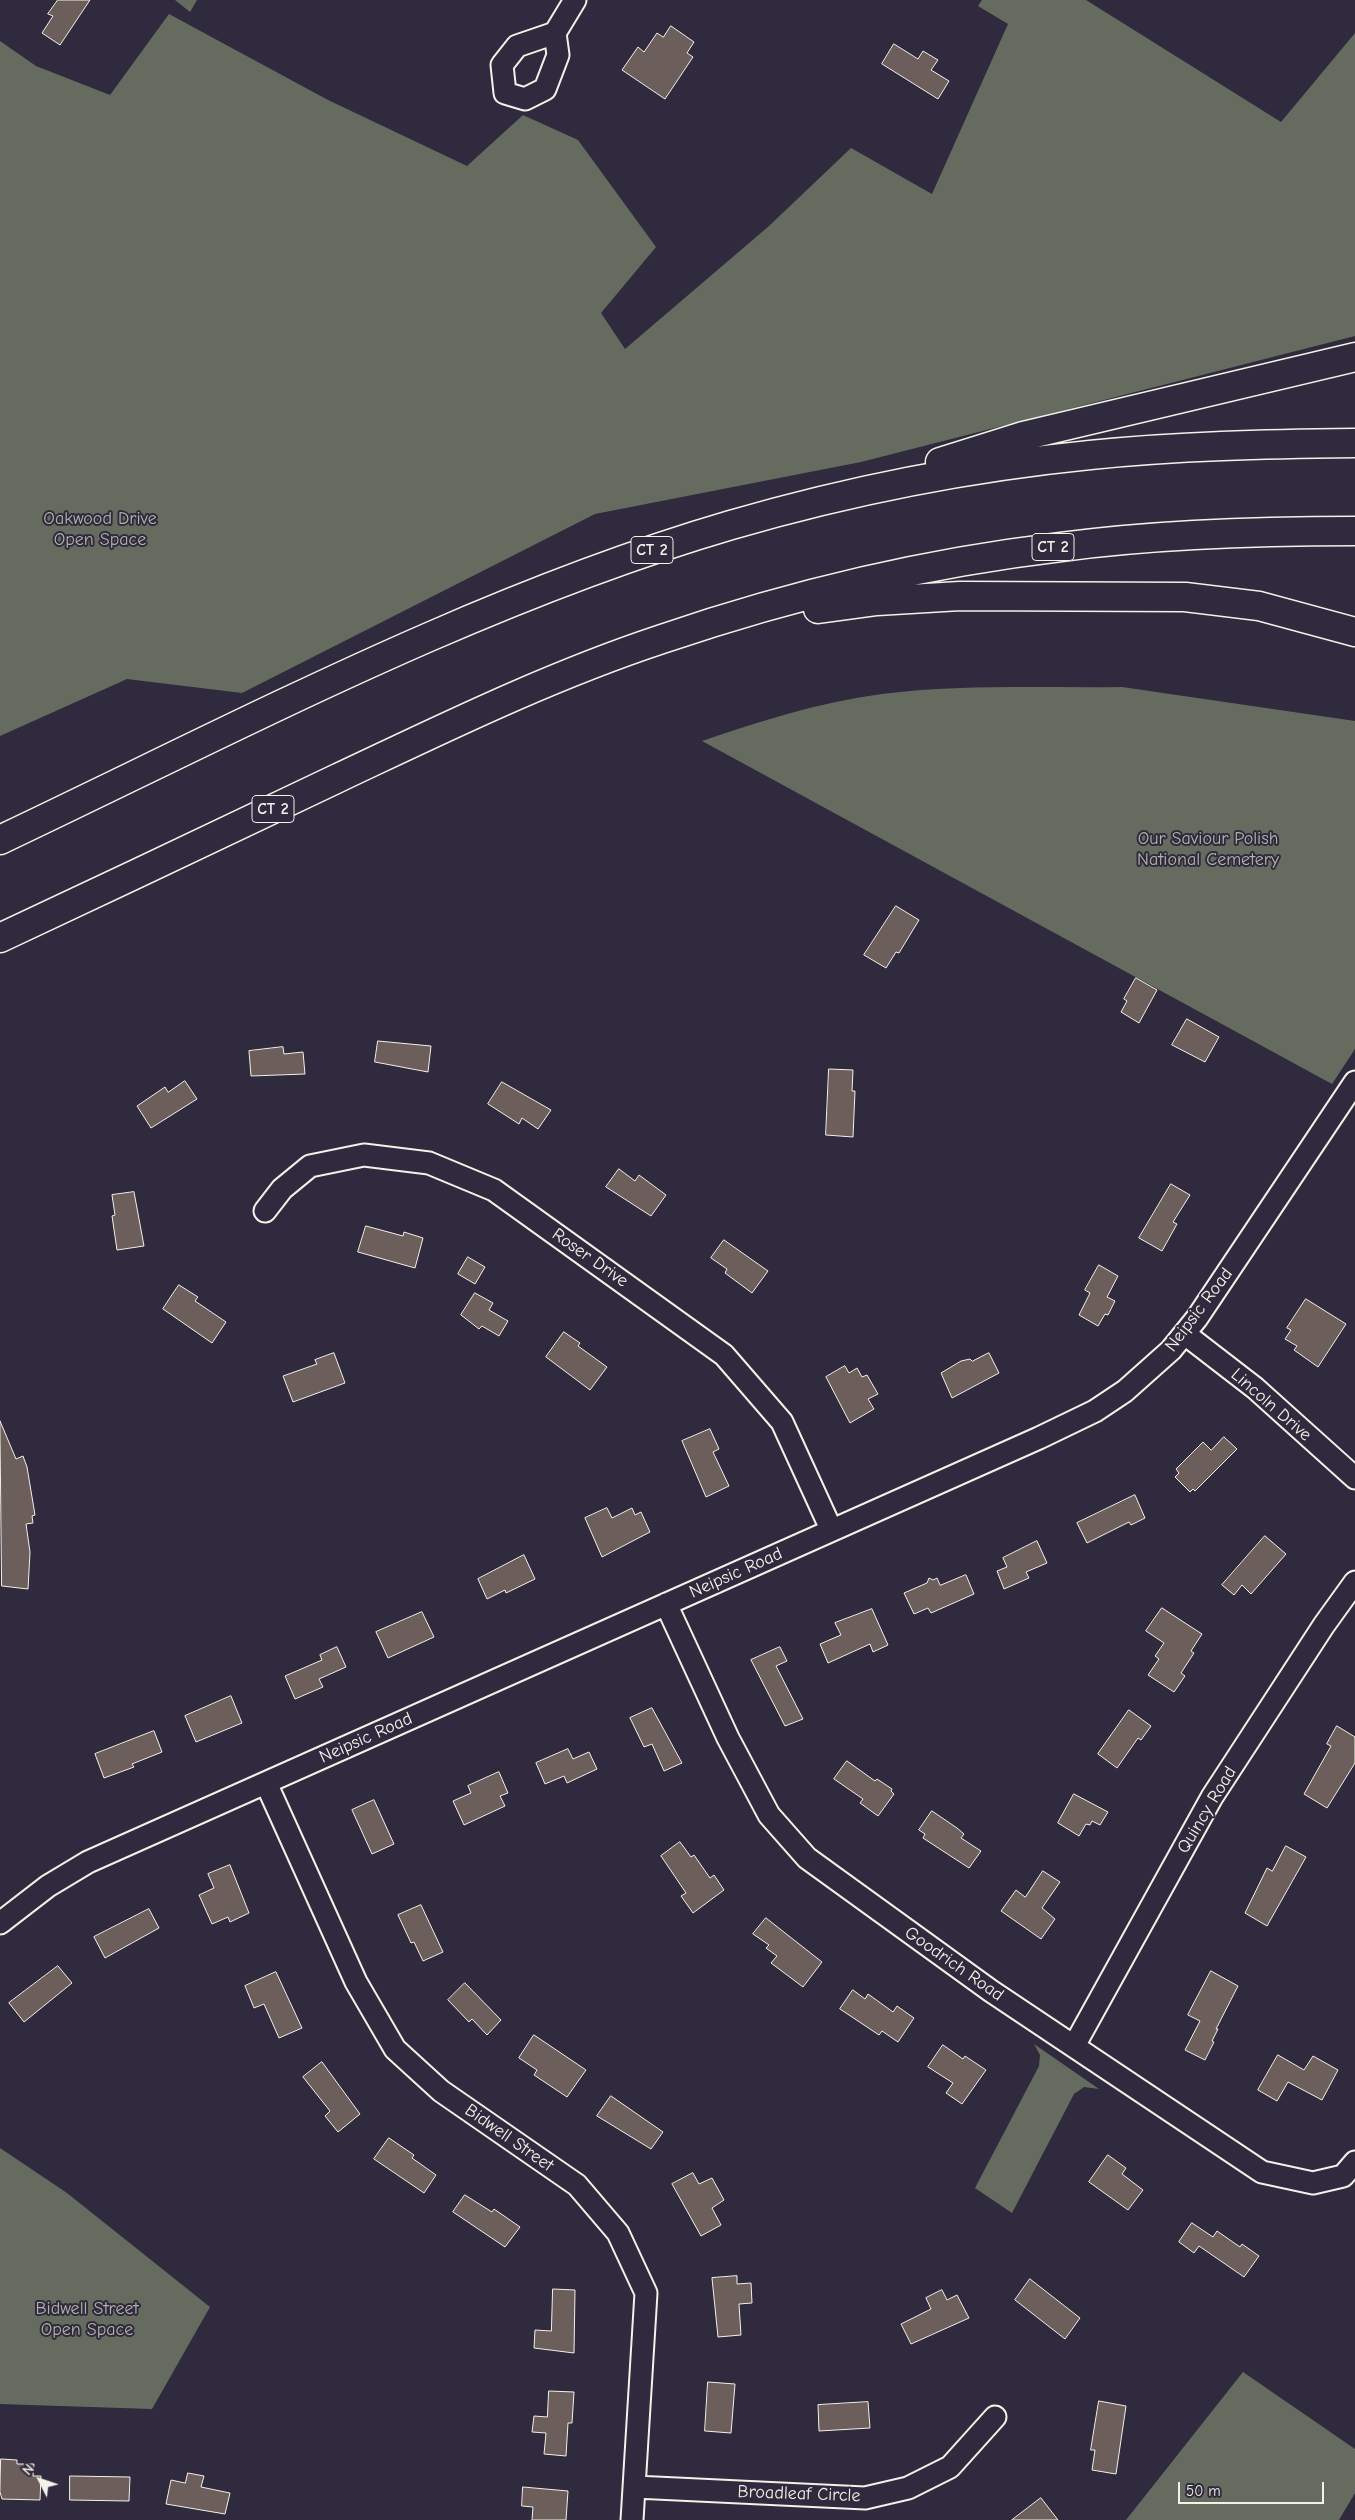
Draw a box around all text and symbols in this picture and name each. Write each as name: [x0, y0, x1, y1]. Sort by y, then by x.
park label: Oakwood Drive Open Space: [43, 508, 157, 550]
road number: CT 2: [1032, 534, 1074, 560]
road number: CT 2: [631, 536, 673, 564]
road number: CT 2: [252, 796, 294, 822]
park label: Our Saviour Polish National Cemetery: [1137, 828, 1279, 871]
street label: Roser Drive: [548, 1224, 632, 1292]
street label: Neipsic Road: [1160, 1264, 1238, 1356]
street label: Lincoln Drive: [1226, 1364, 1316, 1446]
street label: Neipsic Road: [686, 1543, 786, 1603]
street label: Neipsic Road: [316, 1708, 416, 1768]
street label: Quincy Road: [1173, 1763, 1241, 1857]
street label: Goodrich Road: [900, 1922, 1008, 2006]
street label: Bidwell Street: [461, 2100, 557, 2176]
park label: Bidwell Street Open Space: [35, 2298, 139, 2340]
north arrow: [15, 2455, 65, 2505]
text: N: [19, 2461, 38, 2479]
scale bar: [1180, 2472, 1326, 2504]
street label: Broadleaf Circle: [737, 2481, 861, 2507]
text: 50 m: [1186, 2482, 1221, 2500]

